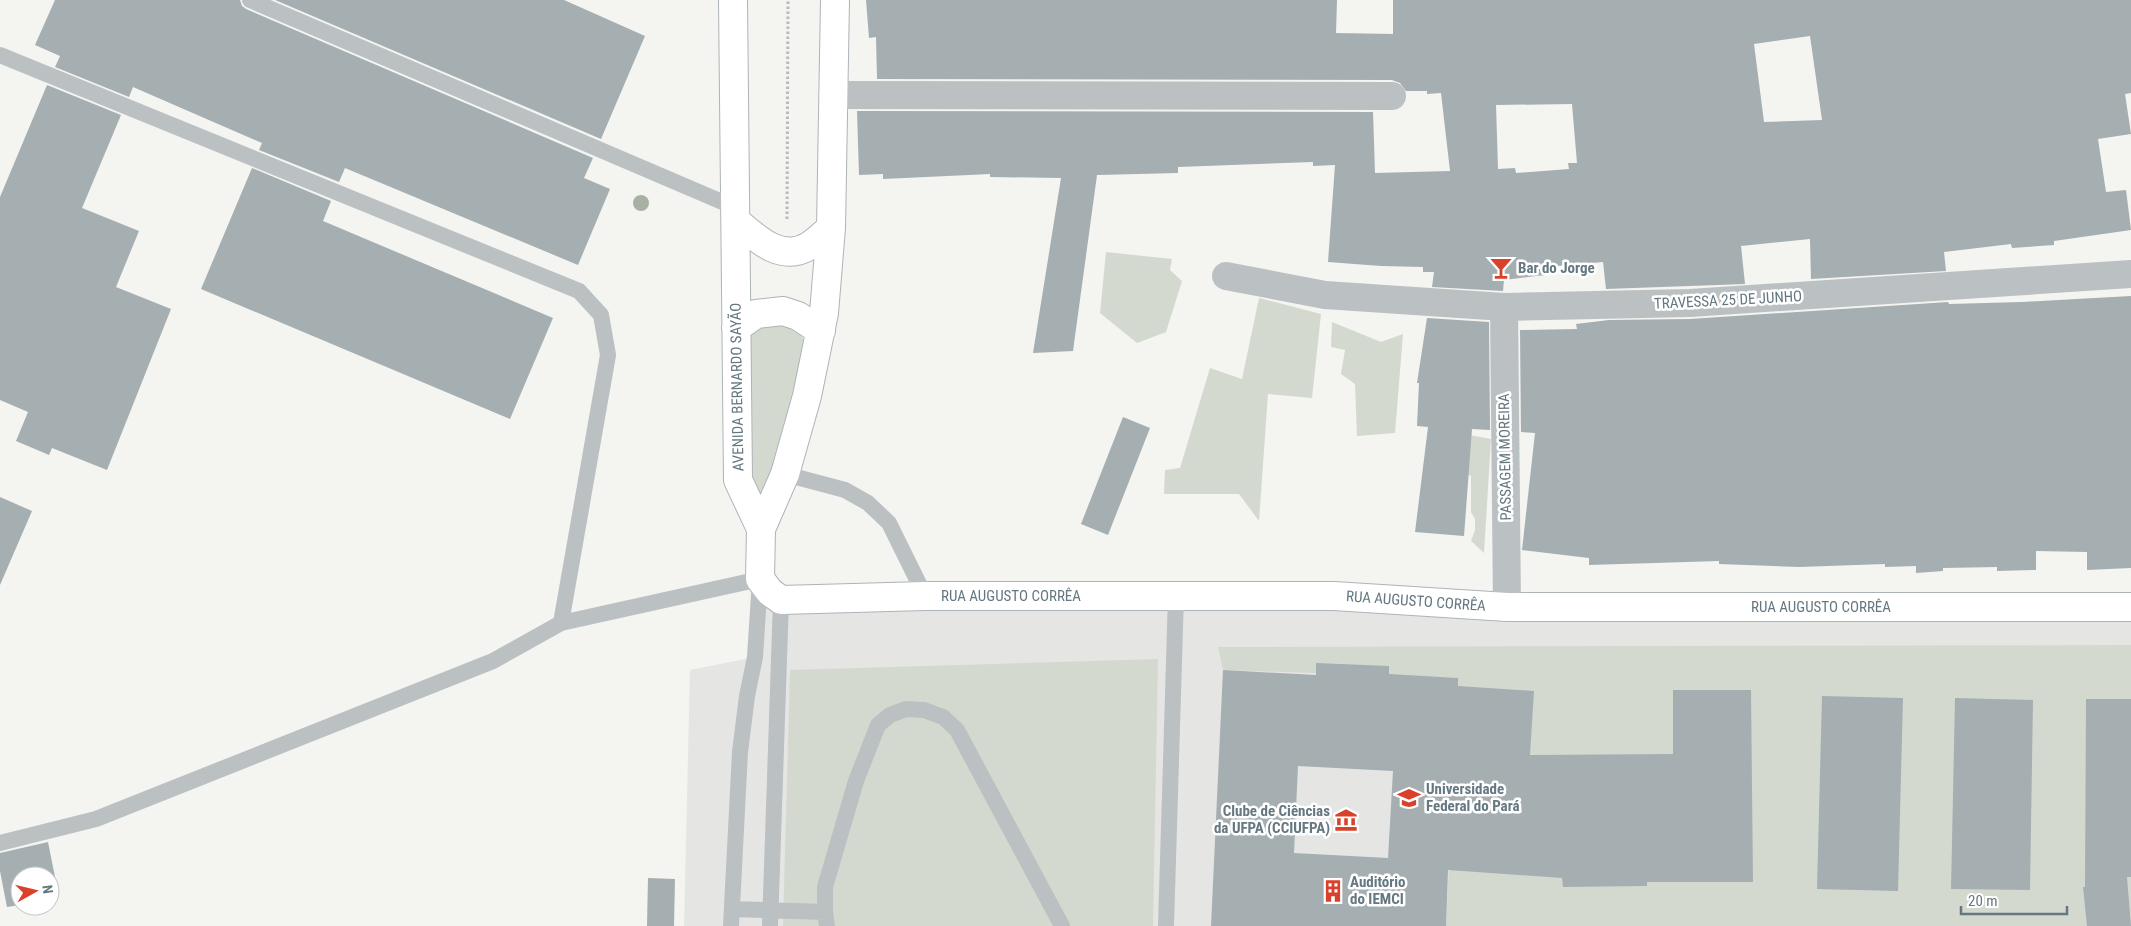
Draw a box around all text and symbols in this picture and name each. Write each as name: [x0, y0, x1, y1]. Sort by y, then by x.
bar icon: Bar do Jorge: [1488, 255, 1514, 281]
place label: Bar do Jorge: [1518, 259, 1595, 277]
street label: TRAVESSA 25 DE JUNHO: [1653, 287, 1803, 313]
street label: AVENIDA BERNARDO SAYÃO: [727, 303, 747, 471]
street label: PASSAGEM MOREIRA: [1495, 393, 1515, 521]
street label: RUA AUGUSTO CORRÊA: [941, 587, 1081, 605]
street label: RUA AUGUSTO CORRÊA: [1346, 587, 1487, 615]
street label: RUA AUGUSTO CORRÊA: [1751, 598, 1891, 616]
place label: Universidade Federal do Pará: [1426, 780, 1520, 815]
school or university icon: Universidade Federal do Pará: [1396, 785, 1422, 811]
place label: Clube de Ciências da UFPA (CCIUFPA): [1214, 802, 1330, 837]
museum icon: Clube de Ciências da UFPA (CCIUFPA): [1333, 807, 1359, 833]
north arrow: [10, 866, 60, 916]
place label: Auditório do IEMCI: [1350, 873, 1406, 908]
building icon: Auditório do IEMCI: [1320, 878, 1346, 904]
text: N: [39, 884, 56, 895]
scale bar: [1961, 884, 2067, 916]
text: 20 m: [1968, 892, 1998, 910]

